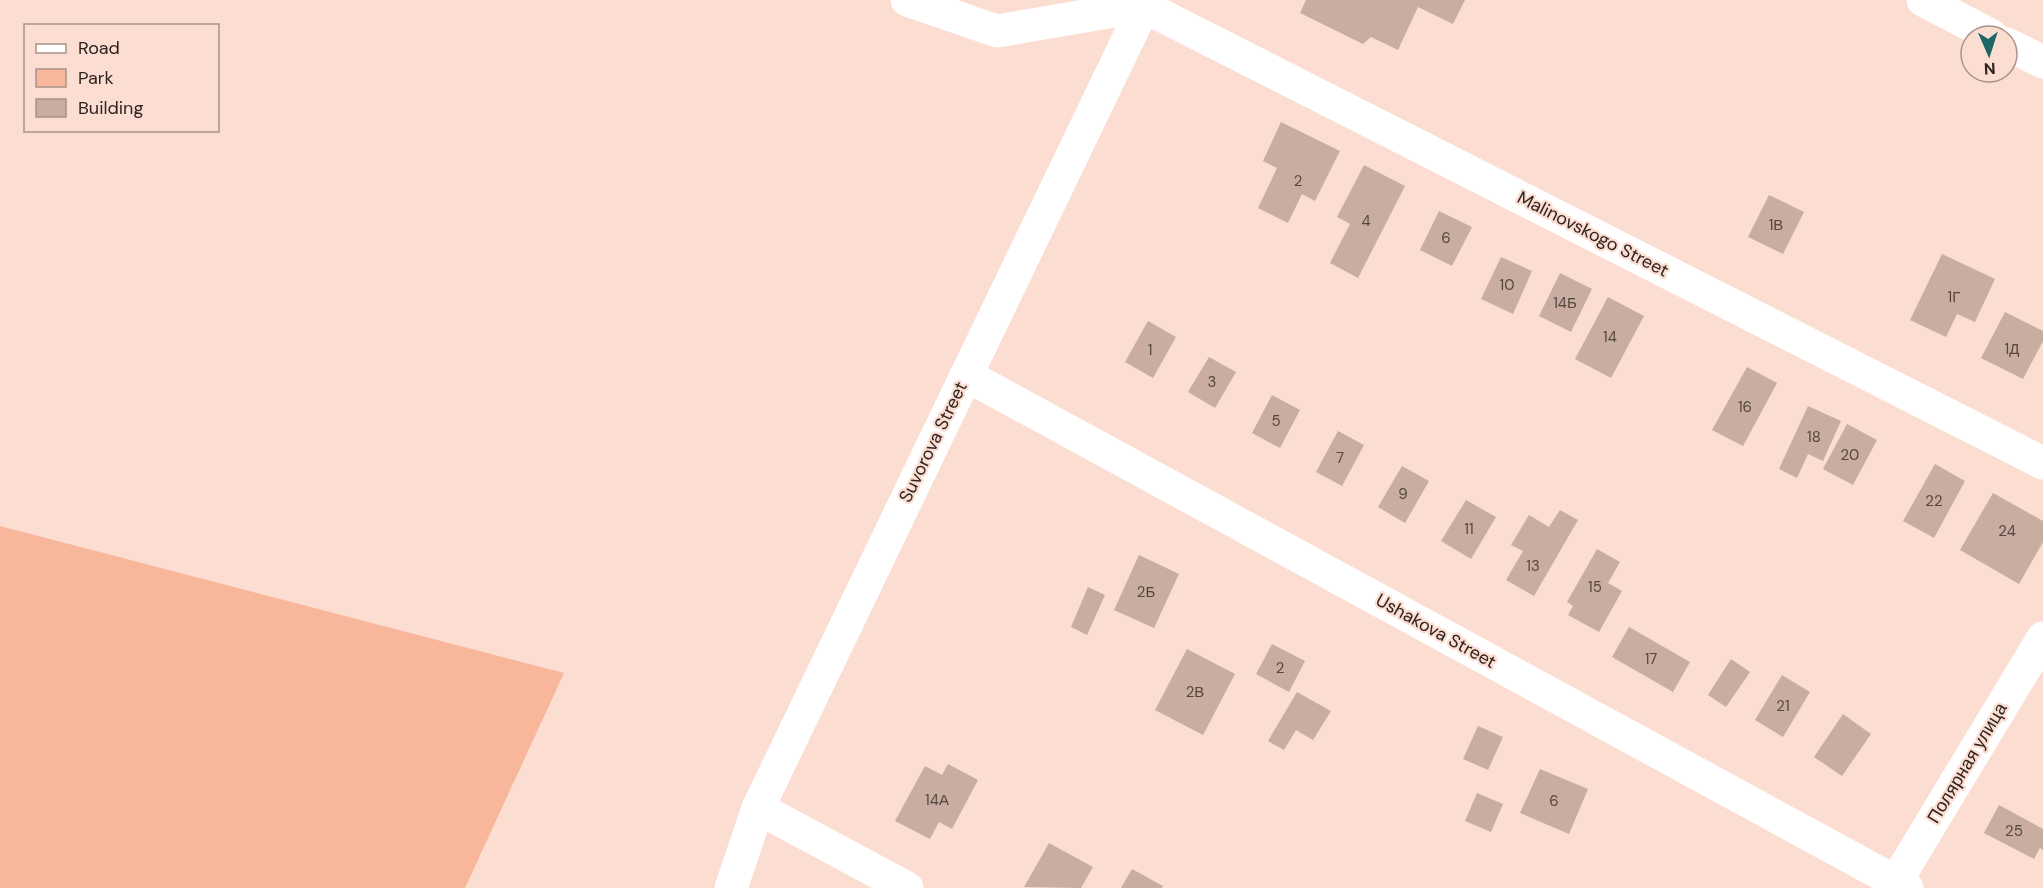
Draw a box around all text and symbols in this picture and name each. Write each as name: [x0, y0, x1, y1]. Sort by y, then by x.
legend: [24, 24, 219, 132]
north arrow: [1959, 24, 2019, 84]
text: Road: [78, 36, 120, 60]
text: N: [1983, 58, 1996, 79]
text: Park: [78, 66, 114, 90]
text: Building: [78, 96, 143, 120]
house number: 2: [1294, 171, 1302, 191]
street label: Malinovskogo Street: [1513, 185, 1673, 283]
house number: 4: [1361, 211, 1371, 231]
house number: 1В: [1769, 215, 1783, 235]
house number: 6: [1441, 228, 1451, 248]
house number: 10: [1500, 275, 1514, 295]
house number: 1Г: [1948, 287, 1960, 307]
house number: 14Б: [1553, 293, 1577, 313]
house number: 14: [1603, 327, 1617, 347]
house number: 1Д: [2005, 339, 2019, 359]
house number: 1: [1148, 340, 1152, 360]
house number: 3: [1208, 372, 1216, 392]
street label: Suvorova Street: [893, 378, 973, 506]
house number: 16: [1738, 397, 1752, 417]
house number: 5: [1271, 411, 1281, 431]
house number: 18: [1807, 427, 1821, 447]
house number: 20: [1841, 445, 1859, 465]
house number: 7: [1336, 448, 1344, 468]
house number: 9: [1398, 484, 1408, 504]
house number: 22: [1925, 491, 1943, 511]
house number: 11: [1464, 519, 1474, 539]
house number: 24: [1998, 521, 2016, 541]
house number: 13: [1526, 556, 1540, 576]
house number: 15: [1588, 577, 1602, 597]
house number: 2Б: [1137, 582, 1155, 602]
street label: Ushakova Street: [1371, 588, 1501, 674]
house number: 17: [1645, 649, 1657, 669]
house number: 2: [1276, 658, 1284, 678]
house number: 2В: [1186, 682, 1204, 702]
house number: 21: [1776, 696, 1790, 716]
street label: Полярная улица: [1921, 697, 2013, 828]
house number: 14А: [925, 790, 949, 810]
house number: 6: [1549, 791, 1559, 811]
house number: 25: [2005, 821, 2023, 841]

